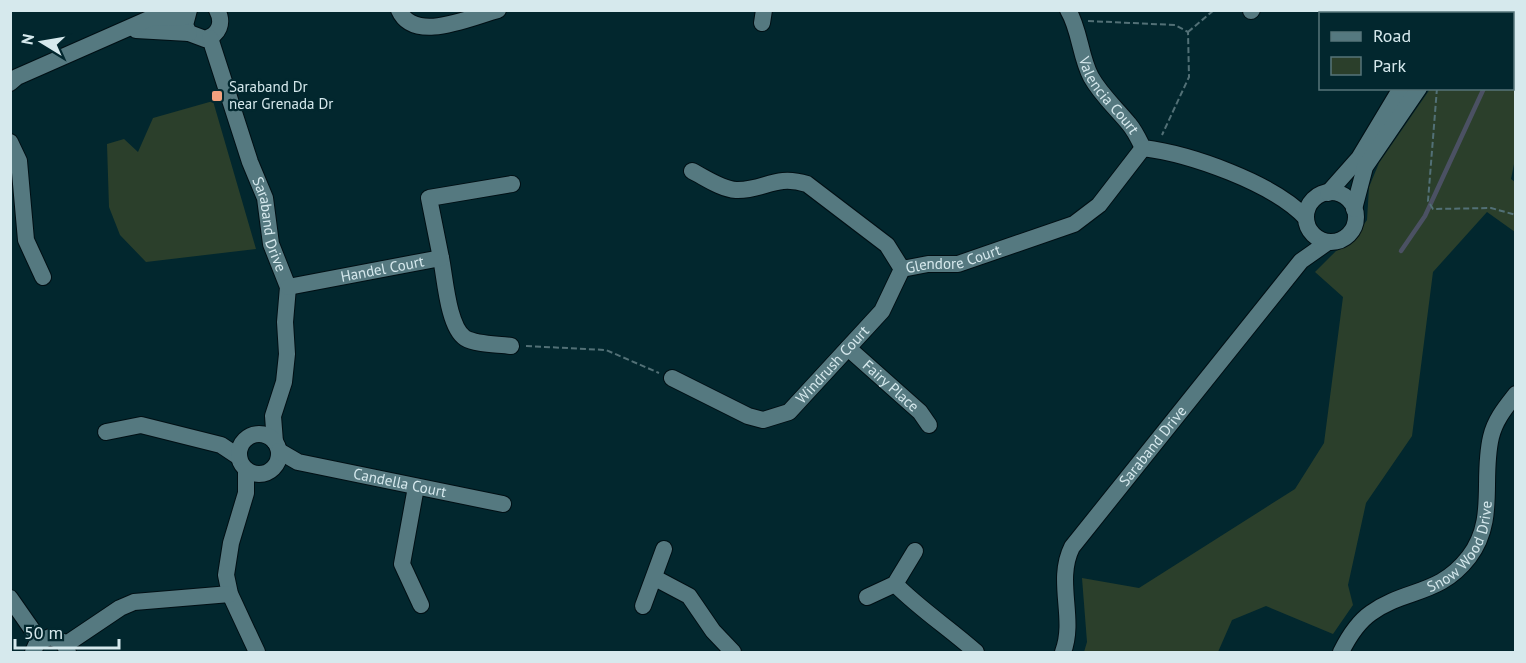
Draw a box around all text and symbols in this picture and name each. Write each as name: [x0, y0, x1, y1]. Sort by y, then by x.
north arrow: [12, 12, 72, 72]
legend: [1319, 12, 1514, 90]
text: Road: [1373, 24, 1411, 47]
text: N: [16, 32, 38, 46]
street label: Valencia Court: [1075, 53, 1144, 138]
text: Park: [1373, 54, 1406, 77]
place label: Saraband Dr near Grenada Dr: [229, 77, 333, 113]
marker: Saraband Dr near Grenada Dr: [210, 89, 224, 103]
street label: Saraband Drive: [248, 174, 291, 274]
street label: Glendore Court: [904, 240, 1003, 277]
street label: Handel Court: [339, 251, 426, 286]
street label: Windrush Court: [792, 321, 873, 407]
street label: Fairy Place: [859, 355, 923, 416]
street label: Saraband Drive: [1115, 402, 1190, 490]
street label: Candella Court: [352, 464, 448, 501]
street label: Snow Wood Drive: [1424, 500, 1496, 596]
scale bar: [15, 612, 118, 650]
text: 50 m: [24, 621, 63, 644]

